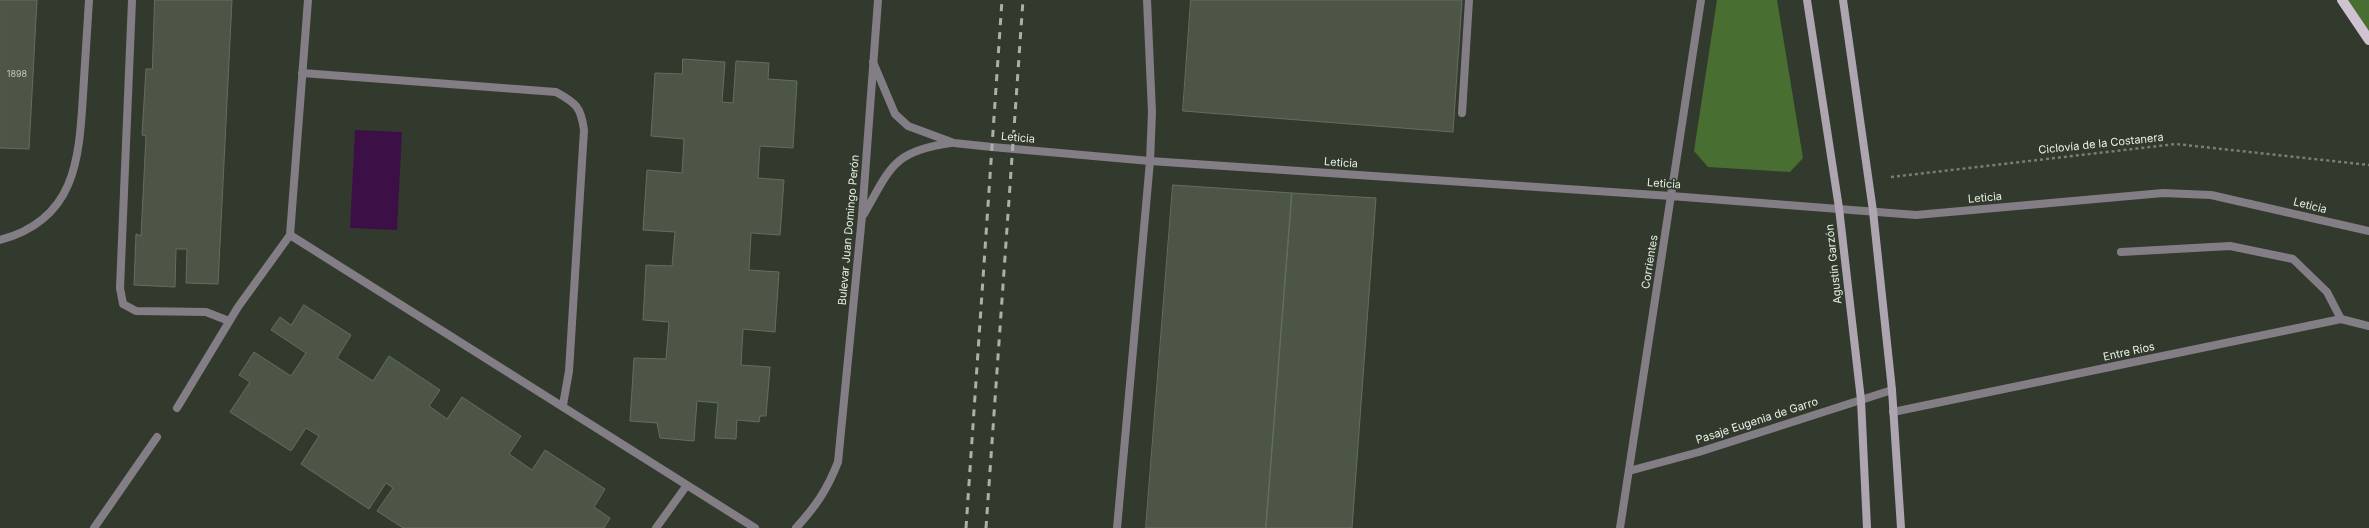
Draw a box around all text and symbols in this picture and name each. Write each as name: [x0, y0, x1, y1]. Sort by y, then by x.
house number: 1898: [7, 69, 27, 79]
street label: Leticia: [1000, 130, 1036, 146]
street label: Ciclovía de la Costanera: [2038, 131, 2164, 157]
street label: Bulevar Juan Domingo Perón: [836, 154, 862, 306]
street label: Leticia: [1324, 155, 1358, 171]
street label: Leticia: [1647, 176, 1681, 192]
street label: Leticia: [1967, 190, 2003, 206]
street label: Leticia: [2292, 195, 2328, 217]
street label: Agustín Garzón: [1823, 224, 1845, 304]
street label: Corrientes: [1639, 234, 1661, 290]
street label: Entre Ríos: [2102, 340, 2156, 364]
street label: Pasaje Eugenia de Garro: [1694, 395, 1820, 447]

